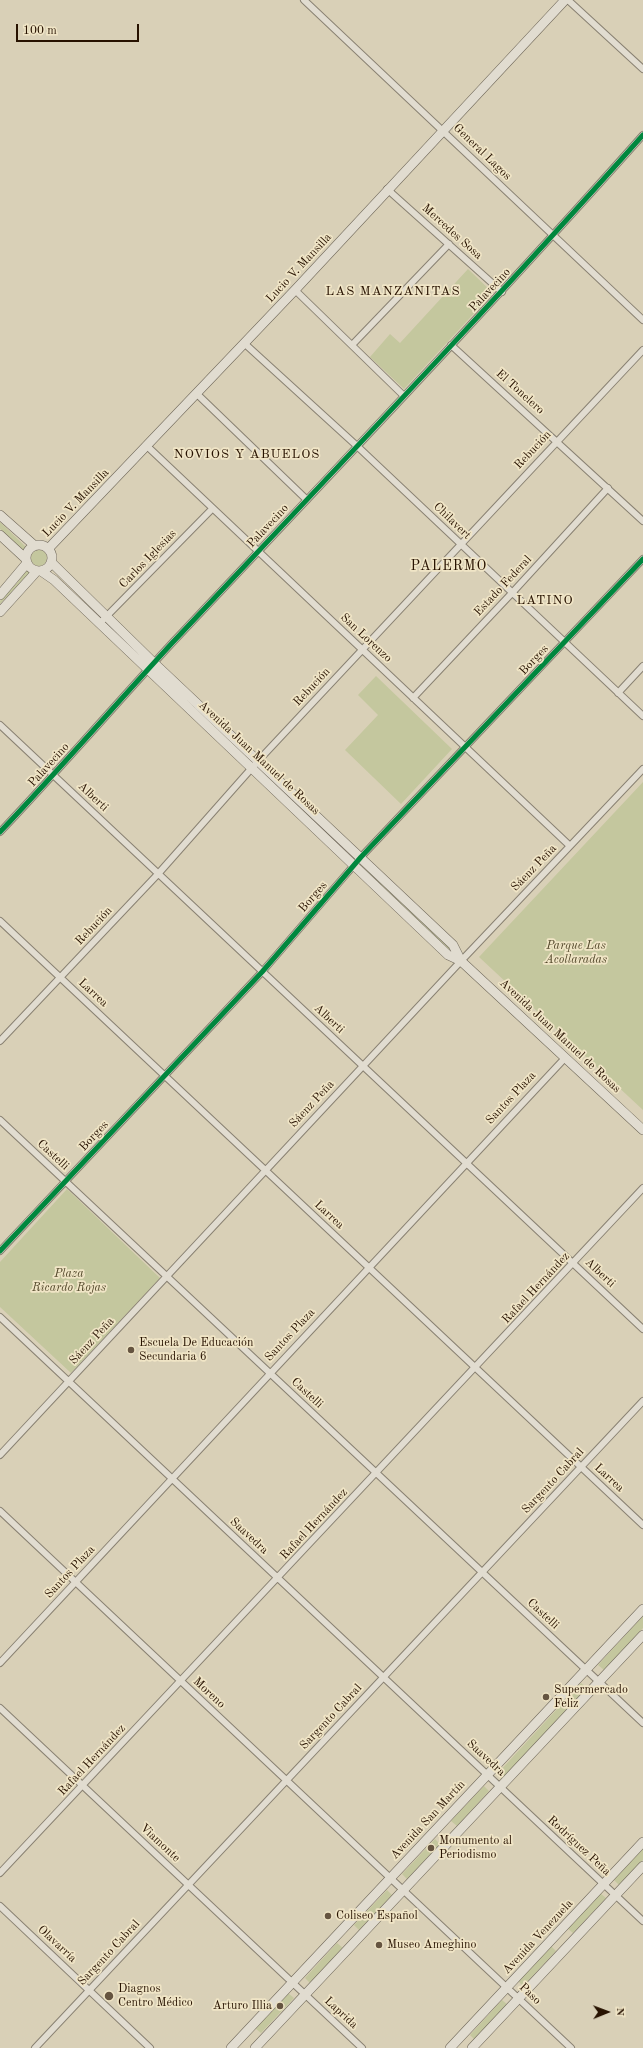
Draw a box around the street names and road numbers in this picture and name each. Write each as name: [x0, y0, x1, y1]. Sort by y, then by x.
street label: General Lagos: [450, 121, 514, 183]
street label: Mercedes Sosa: [419, 201, 485, 263]
street label: Lucio V. Mansilla: [263, 230, 335, 306]
street label: Palavecino: [466, 265, 514, 315]
street label: El Tonelero: [493, 367, 547, 417]
street label: Rebución: [512, 428, 554, 472]
street label: Lucio V. Mansilla: [40, 466, 112, 540]
street label: Chilavert: [430, 499, 474, 543]
street label: Palavecino: [244, 501, 292, 551]
street label: Carlos Iglesias: [116, 527, 180, 591]
street label: Estado Federal: [471, 553, 535, 619]
street label: San Lorenzo: [337, 610, 395, 666]
street label: Borges: [516, 642, 552, 678]
street label: Rebución: [291, 665, 333, 709]
street label: Avenida Juan Manuel de Rosas: [195, 698, 323, 818]
street label: Palavecino: [25, 740, 73, 790]
street label: Alberti: [75, 779, 111, 815]
street label: Sáenz Peña: [508, 842, 560, 894]
street label: Borges: [296, 879, 330, 915]
street label: Rebución: [73, 904, 115, 948]
street label: Larrea: [75, 976, 111, 1010]
street label: Avenida Juan Manuel de Rosas: [496, 976, 624, 1096]
street label: Alberti: [311, 1001, 347, 1037]
street label: Santos Plaza: [483, 1069, 539, 1127]
street label: Sáenz Peña: [286, 1077, 338, 1131]
street label: Borges: [76, 1118, 112, 1154]
street label: Castelli: [34, 1137, 72, 1173]
street label: Larrea: [311, 1198, 347, 1232]
street label: Rafael Hernández: [499, 1249, 573, 1327]
street label: Alberti: [582, 1255, 618, 1291]
street label: Santos Plaza: [262, 1306, 318, 1364]
street label: Sáenz Peña: [66, 1314, 118, 1368]
street label: Castelli: [288, 1375, 326, 1411]
street label: Sargento Cabral: [519, 1445, 587, 1517]
street label: Larrea: [591, 1461, 627, 1495]
street label: Rafael Hernández: [277, 1485, 351, 1563]
street label: Saavedra: [227, 1515, 271, 1557]
street label: Santos Plaza: [42, 1543, 98, 1601]
street label: Castelli: [524, 1596, 562, 1632]
street label: Moreno: [190, 1674, 228, 1712]
street label: Sargento Cabral: [297, 1681, 365, 1753]
street label: Rafael Hernández: [55, 1721, 129, 1799]
street label: Saavedra: [464, 1737, 508, 1779]
street label: Avenida San Martín: [388, 1777, 468, 1863]
street label: Rodríguez Peña: [544, 1813, 614, 1879]
street label: Viamonte: [137, 1821, 183, 1865]
street label: Avenida Venezuela: [500, 1897, 576, 1977]
street label: Sargento Cabral: [75, 1917, 143, 1989]
street label: Olavarría: [35, 1922, 79, 1966]
street label: Paso: [516, 1980, 544, 2008]
street label: Laprida: [321, 1994, 361, 2032]

